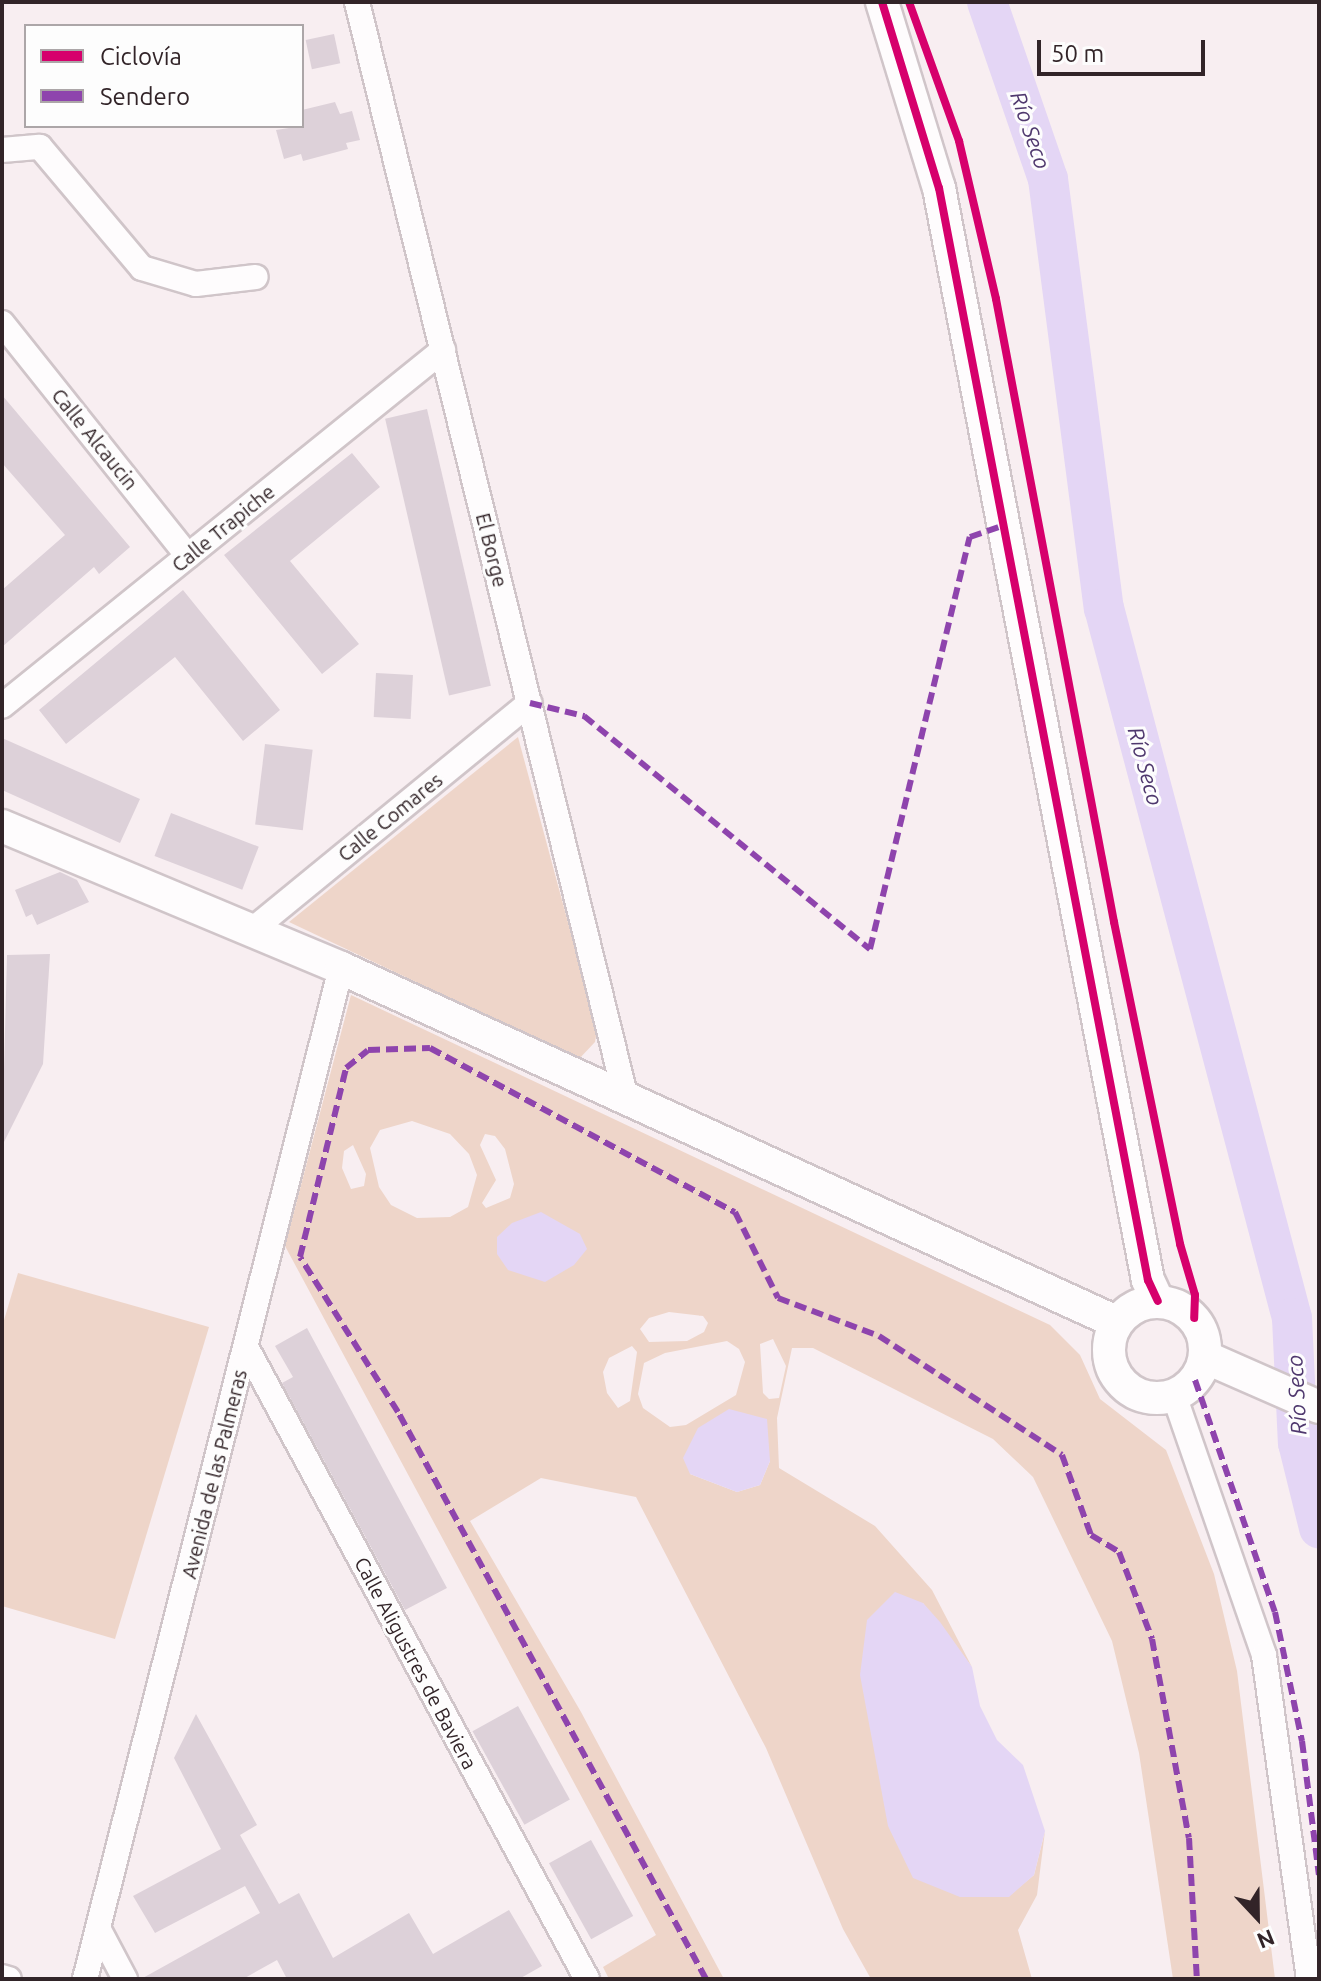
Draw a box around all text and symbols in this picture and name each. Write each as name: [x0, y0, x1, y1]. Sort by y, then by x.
legend: [24, 24, 304, 128]
scale bar: [1041, 24, 1209, 74]
text: 50 m: [1051, 40, 1104, 67]
text: Ciclovía: [100, 43, 182, 70]
text: Sendero: [100, 83, 190, 110]
water label: Río Seco: [1005, 88, 1057, 172]
street label: Calle Alcaucin: [47, 383, 143, 495]
street label: Calle Trapiche: [167, 479, 279, 577]
street label: El Borge: [471, 510, 513, 590]
water label: Río Seco: [1123, 724, 1169, 808]
street label: Calle Comares: [333, 768, 447, 866]
water label: Río Seco: [1281, 1354, 1311, 1436]
street label: Avenida de las Palmeras: [176, 1367, 252, 1581]
street label: Calle Aligustres de Baviera: [350, 1553, 482, 1773]
north arrow: [1217, 1877, 1297, 1957]
text: N: [1254, 1925, 1278, 1954]

